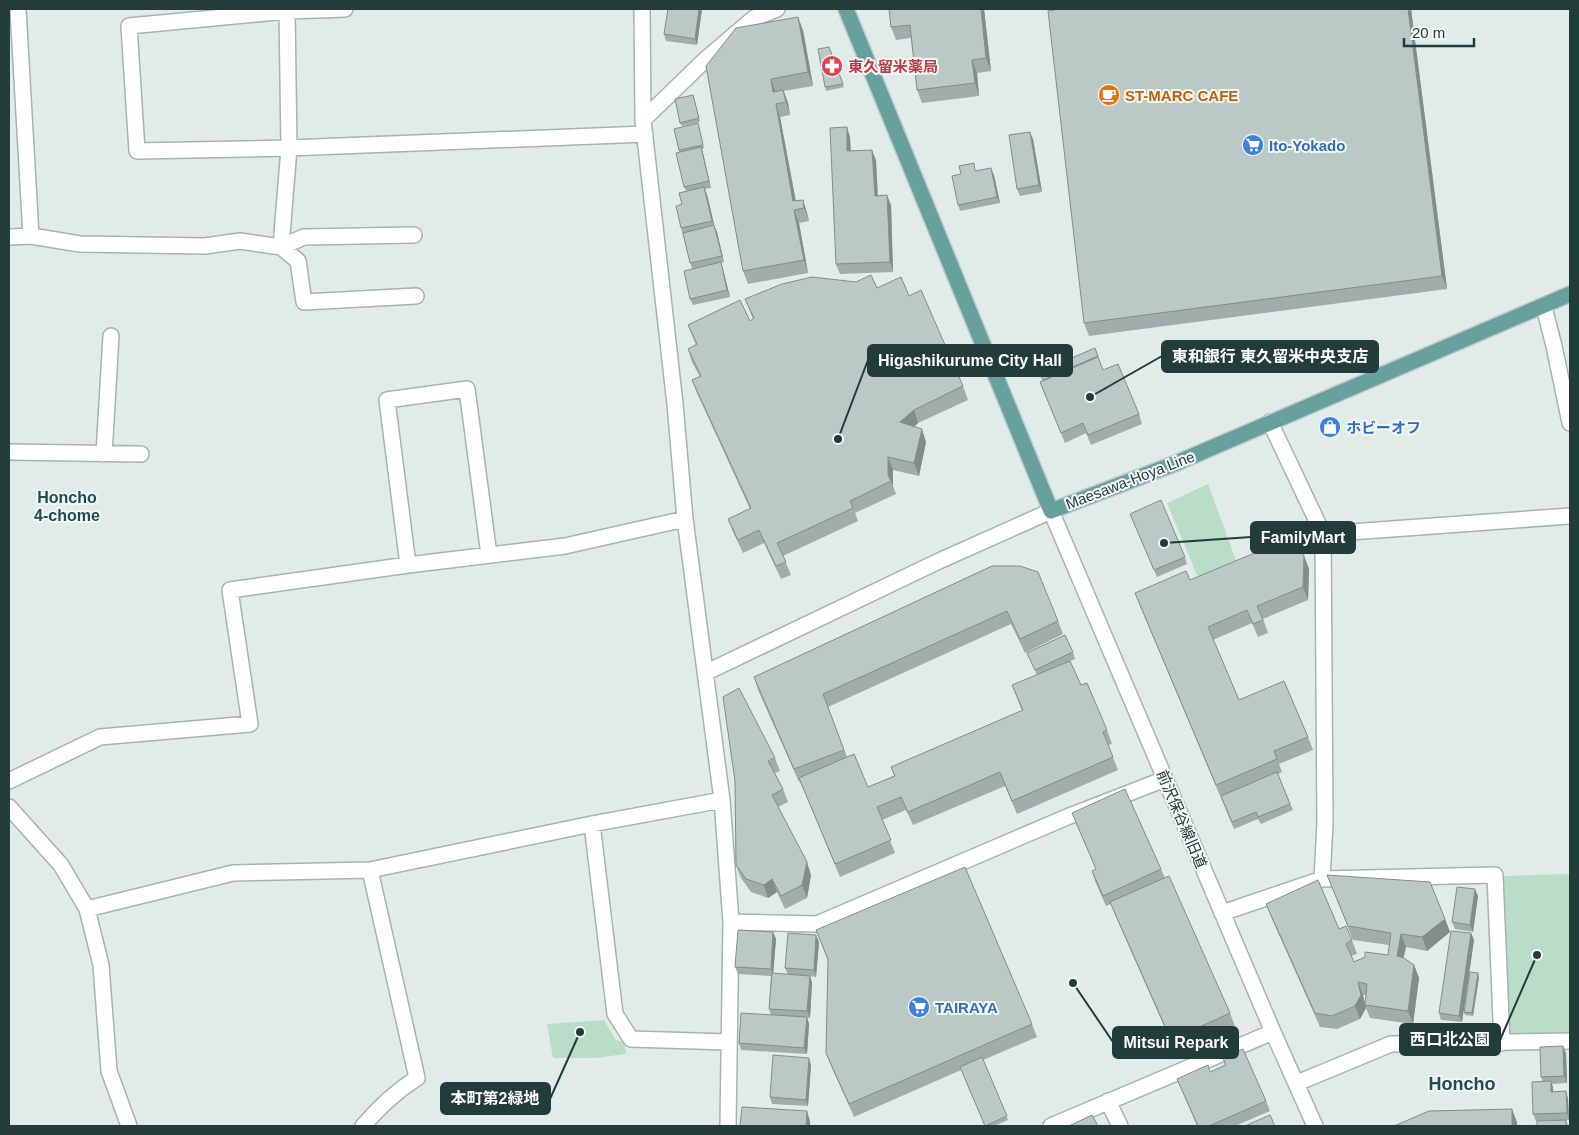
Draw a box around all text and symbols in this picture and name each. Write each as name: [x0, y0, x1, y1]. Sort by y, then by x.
scale bar: [1404, 15, 1474, 47]
text: 20 m: [1412, 24, 1445, 41]
pharmacy icon: 東久留米薬局: [820, 54, 844, 78]
place label: 東久留米薬局: [848, 58, 938, 75]
cafe icon: ST-MARC CAFE: [1097, 83, 1121, 107]
place label: ST-MARC CAFE: [1125, 87, 1238, 104]
supermarket icon: Ito-Yokado: [1241, 133, 1265, 157]
place label: Ito-Yokado: [1269, 137, 1345, 154]
callout: 東和銀行 東久留米中央支店: [1162, 341, 1378, 372]
callout: Higashikurume City Hall: [868, 345, 1072, 376]
text: 東和銀行 東久留米中央支店: [1172, 348, 1368, 365]
text: Higashikurume City Hall: [878, 352, 1062, 369]
shop icon: ホビーオフ: [1318, 415, 1342, 439]
place label: ホビーオフ: [1346, 419, 1421, 436]
street label: Maesawa-Hoya Line: [1063, 448, 1197, 512]
district label: Honcho 4-chome: [34, 489, 100, 524]
callout: FamilyMart: [1251, 522, 1355, 553]
text: FamilyMart: [1261, 529, 1346, 546]
street label: 前沢保谷線旧道: [1154, 767, 1210, 871]
supermarket icon: TAIRAYA: [907, 995, 931, 1019]
place label: TAIRAYA: [935, 999, 998, 1016]
callout: 西口北公園: [1400, 1024, 1500, 1055]
callout: Mitsui Repark: [1113, 1027, 1238, 1058]
text: 西口北公園: [1410, 1031, 1490, 1048]
text: Mitsui Repark: [1124, 1034, 1229, 1051]
district label: Honcho: [1429, 1074, 1496, 1094]
callout: 本町第2緑地: [441, 1083, 550, 1114]
text: 本町第2緑地: [451, 1090, 539, 1107]

